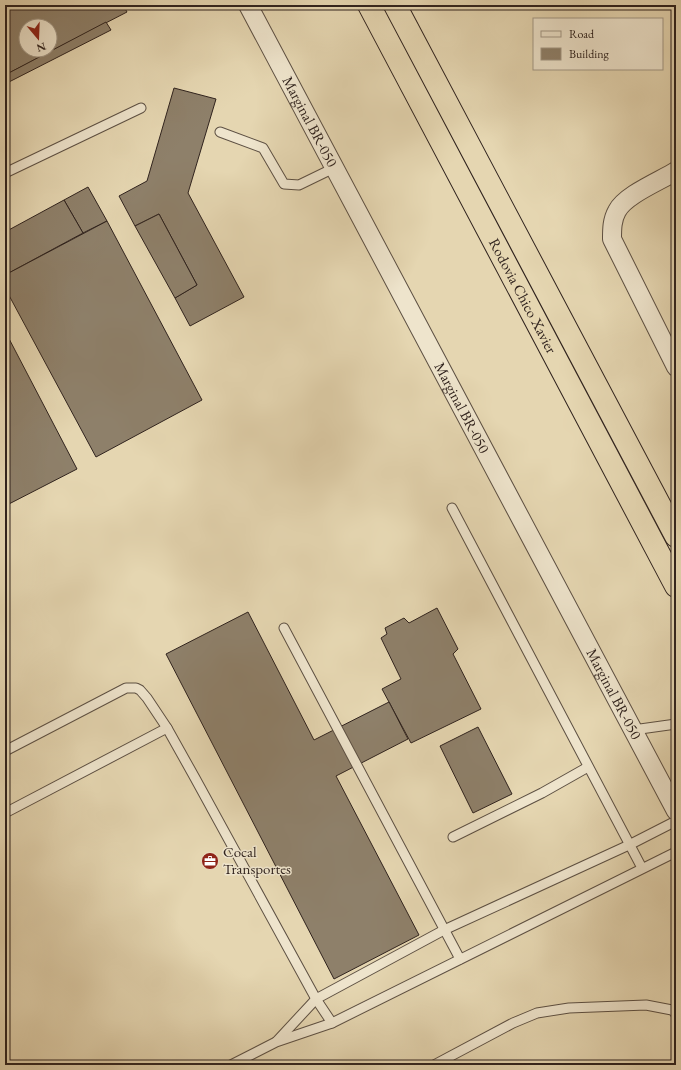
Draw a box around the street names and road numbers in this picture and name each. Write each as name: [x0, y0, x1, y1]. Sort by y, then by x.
street label: Marginal BR-050: [278, 73, 342, 170]
street label: Rodovia Chico Xavier: [485, 235, 561, 357]
street label: Marginal BR-050: [430, 359, 494, 456]
street label: Marginal BR-050: [582, 645, 646, 742]

